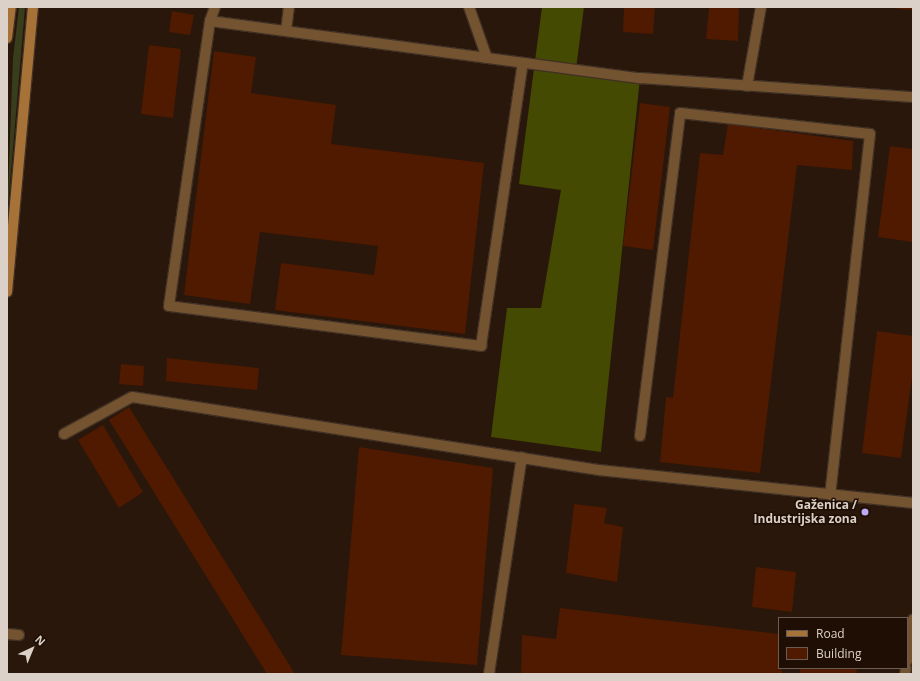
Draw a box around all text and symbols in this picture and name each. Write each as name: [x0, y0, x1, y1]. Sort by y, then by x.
place label: Gaženica / Industrijska zona: [754, 498, 857, 526]
marker: Gaženica / Industrijska zona: [860, 507, 870, 517]
legend: [778, 617, 908, 669]
text: Road: [816, 625, 845, 642]
north arrow: [12, 629, 52, 669]
text: N: [32, 631, 49, 649]
text: Building: [816, 645, 861, 662]

